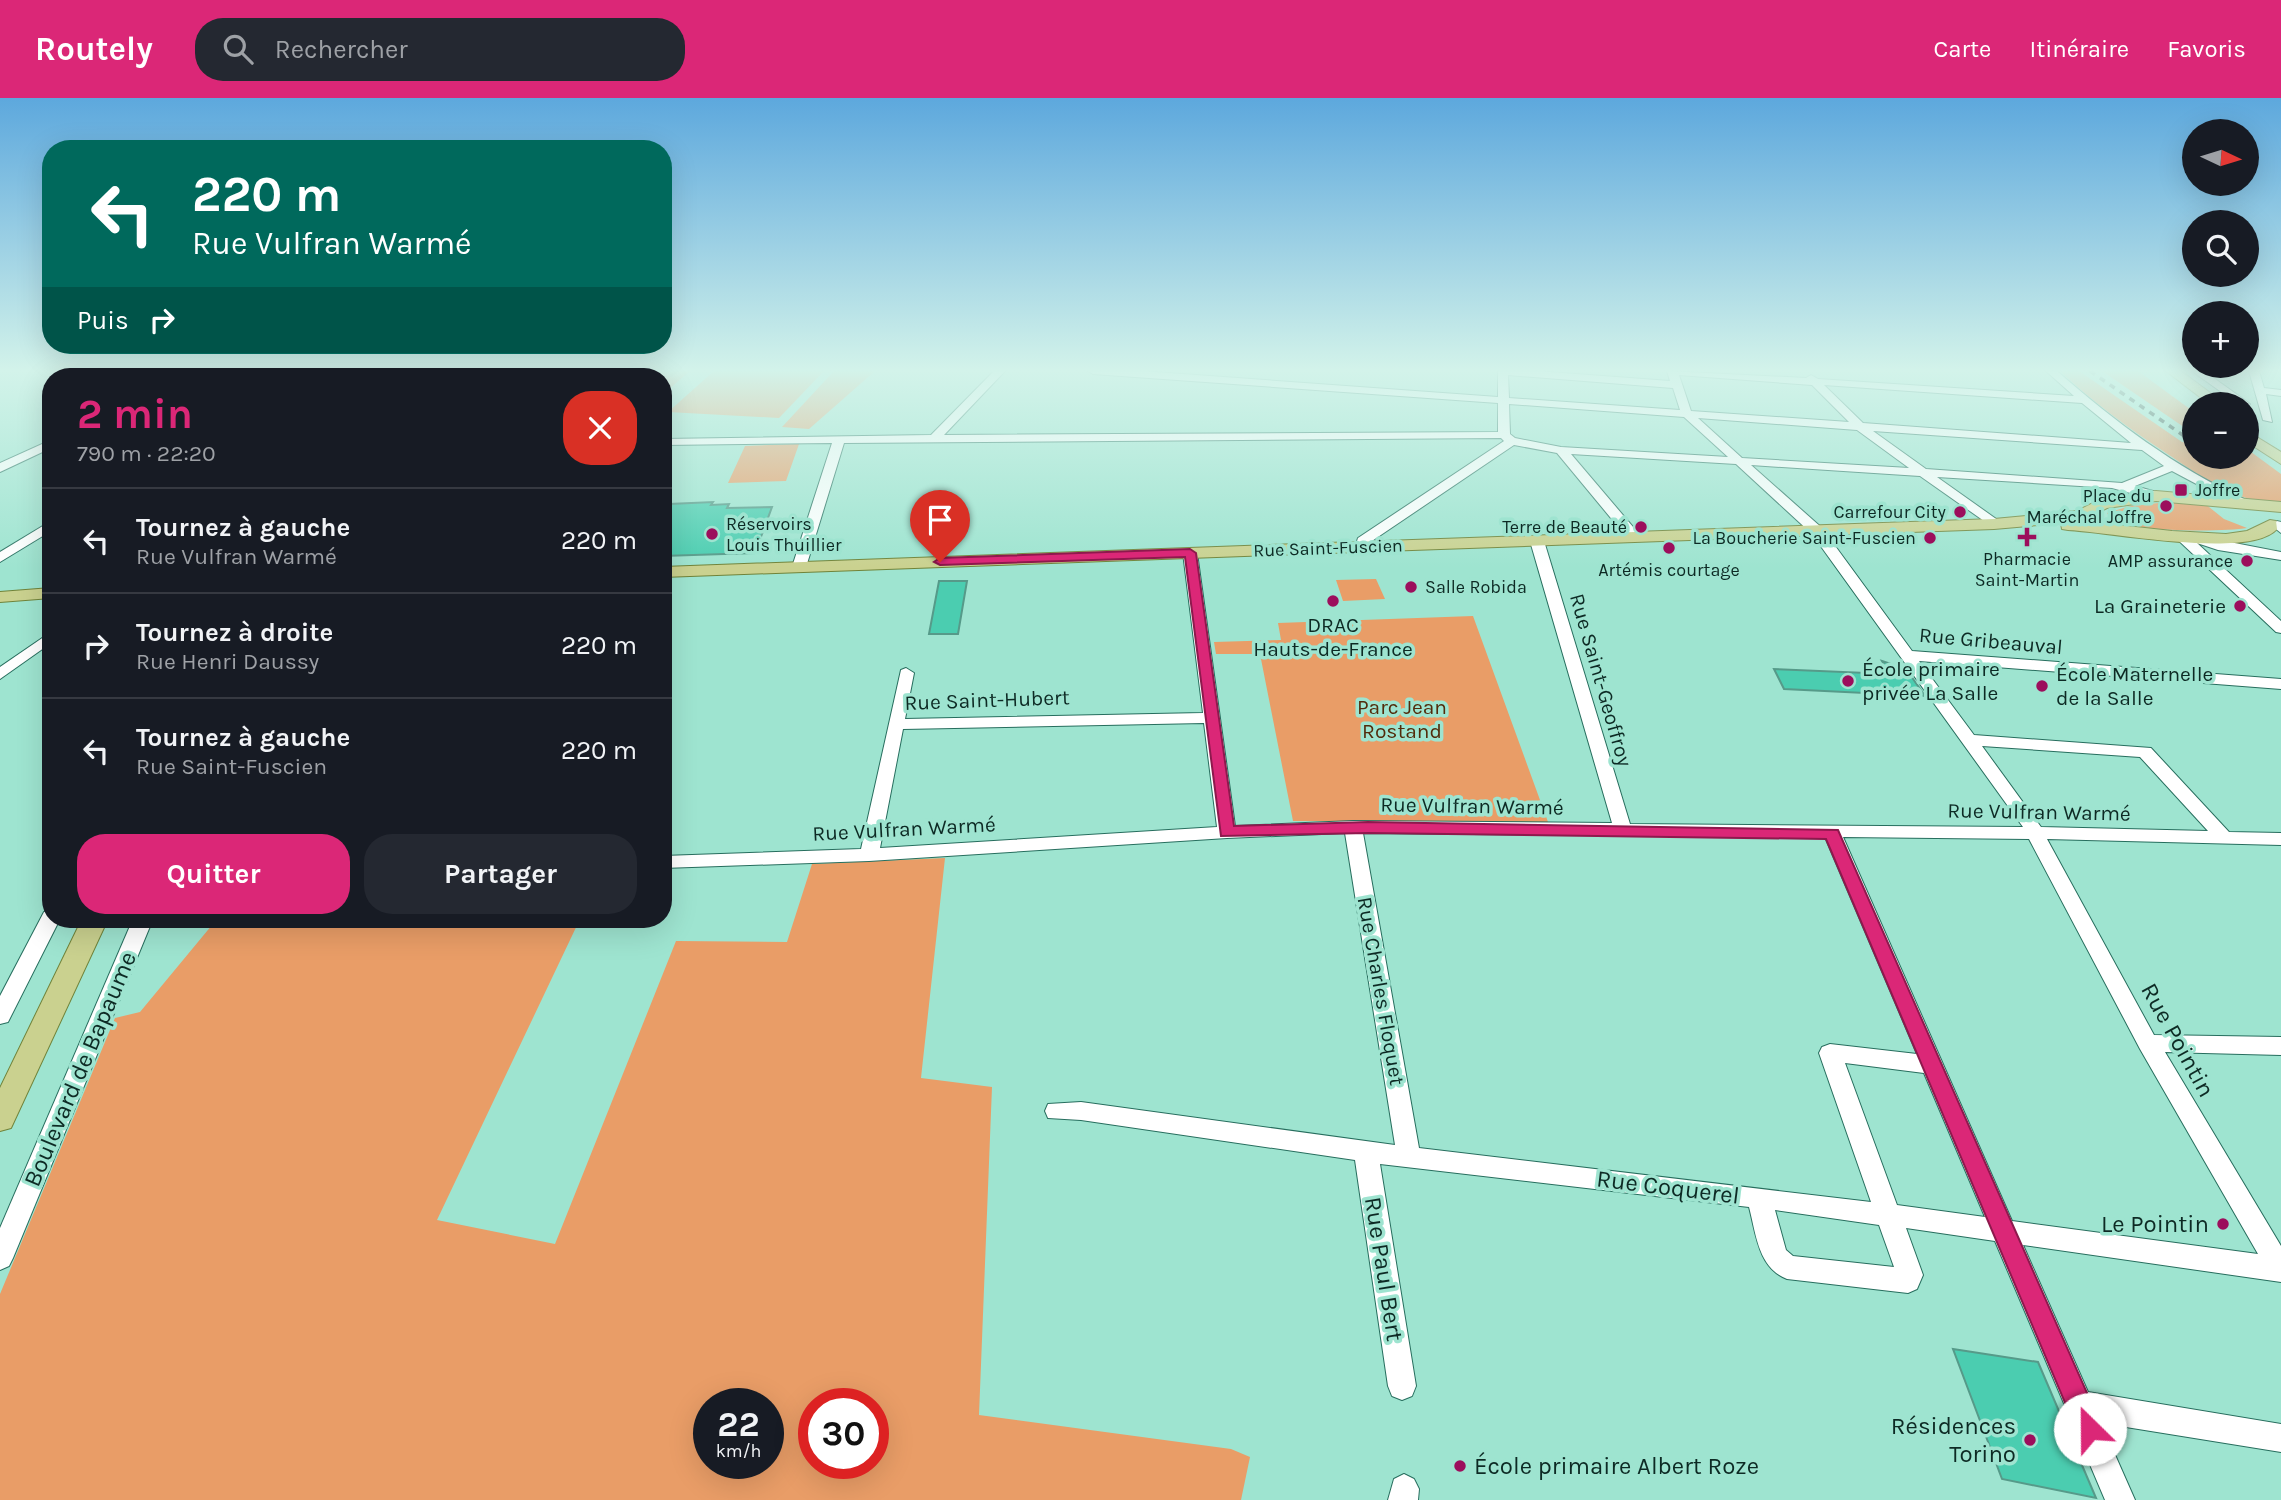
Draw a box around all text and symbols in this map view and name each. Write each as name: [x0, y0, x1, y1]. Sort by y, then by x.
search box: [195, 18, 685, 81]
text: Routely: [35, 30, 153, 68]
icon: search: [219, 30, 257, 68]
text: Rechercher: [275, 34, 408, 65]
text: Carte: [1933, 35, 1991, 63]
text: Itinéraire: [2029, 35, 2129, 63]
text: Favoris: [2167, 35, 2246, 63]
north arrow: [2182, 119, 2259, 196]
map controls: [2182, 119, 2259, 469]
text: 220 m: [192, 166, 341, 223]
icon: left: [77, 168, 168, 259]
button: search: [2182, 210, 2259, 287]
text: Rue Vulfran Warmé: [192, 225, 472, 262]
icon: right: [143, 301, 181, 339]
button: +: [2182, 301, 2259, 378]
text: Puis: [77, 305, 129, 336]
text: 2 min: [77, 389, 193, 439]
button: close: [563, 391, 637, 465]
button: −: [2182, 392, 2259, 469]
text: 790 m · 22:20: [77, 440, 216, 467]
place label: Joffre: [2195, 479, 2240, 501]
marker: Joffre: [2173, 482, 2189, 498]
place label: Place du Maréchal Joffre: [2027, 485, 2152, 528]
pin: [910, 490, 970, 562]
marker: Place du Maréchal Joffre: [2158, 498, 2174, 514]
icon: arrive: [921, 501, 959, 539]
place label: Carrefour City: [1834, 501, 1947, 523]
marker: Carrefour City: [1952, 504, 1968, 520]
text: Tournez à gauche: [136, 512, 350, 543]
place label: Réservoirs Louis Thuillier: [726, 513, 842, 556]
place label: Terre de Beauté: [1502, 516, 1627, 538]
marker: Terre de Beauté: [1633, 519, 1649, 535]
icon: left: [77, 522, 115, 560]
text: 220 m: [561, 525, 637, 556]
marker: Réservoirs Louis Thuillier: [704, 526, 720, 542]
place label: La Boucherie Saint-Fuscien: [1693, 527, 1916, 549]
marker: Pharmacie Saint-Martin: [2019, 529, 2035, 545]
marker: La Boucherie Saint-Fuscien: [1922, 530, 1938, 546]
street label: Rue Saint-Fuscien: [1253, 534, 1403, 562]
marker: Artémis courtage: [1661, 540, 1677, 556]
text: Rue Vulfran Warmé: [136, 543, 337, 570]
place label: Pharmacie Saint-Martin: [1975, 548, 2079, 591]
place label: AMP assurance: [2108, 550, 2233, 572]
marker: AMP assurance: [2239, 553, 2255, 569]
place label: Artémis courtage: [1598, 559, 1740, 581]
place label: Salle Robida: [1425, 576, 1527, 598]
marker: Salle Robida: [1403, 579, 1419, 595]
street label: Rue Saint-Geoffroy: [1565, 591, 1637, 769]
marker: DRAC Hauts-de-France: [1325, 593, 1341, 609]
place label: La Graineterie: [2094, 594, 2226, 618]
marker: La Graineterie: [2232, 598, 2248, 614]
place label: DRAC Hauts-de-France: [1253, 613, 1413, 661]
text: Tournez à droite: [136, 617, 333, 648]
street label: Rue Gribeauval: [1918, 623, 2064, 659]
icon: right: [77, 627, 115, 665]
text: 220 m: [561, 630, 637, 661]
text: Rue Henri Daussy: [136, 648, 319, 675]
place label: École primaire privée La Salle: [1862, 657, 2000, 705]
place label: École Maternelle de la Salle: [2056, 662, 2213, 710]
marker: École primaire privée La Salle: [1840, 673, 1856, 689]
marker: École Maternelle de la Salle: [2034, 678, 2050, 694]
street label: Rue Saint-Hubert: [904, 685, 1070, 715]
park label: Parc Jean Rostand: [1357, 695, 1447, 743]
text: Tournez à gauche: [136, 722, 350, 753]
icon: left: [77, 732, 115, 770]
text: 220 m: [561, 735, 637, 766]
text: Rue Saint-Fuscien: [136, 753, 327, 780]
street label: Rue Vulfran Warmé: [1380, 792, 1564, 820]
street label: Rue Vulfran Warmé: [1947, 798, 2131, 826]
street label: Rue Vulfran Warmé: [812, 812, 996, 846]
button: Quitter: [77, 834, 350, 914]
button: Partager: [364, 834, 637, 914]
street label: Rue Charles Floquet: [1353, 895, 1409, 1087]
street label: Boulevard de Bapaume: [18, 947, 142, 1191]
street label: Rue Pointin: [2135, 978, 2221, 1102]
street label: Rue Coquerel: [1595, 1164, 1741, 1210]
street label: Rue Paul Bert: [1359, 1195, 1409, 1343]
place label: Le Pointin: [2101, 1210, 2209, 1238]
marker: Le Pointin: [2215, 1216, 2231, 1232]
speed limit sign: 30: [798, 1388, 889, 1479]
position arrow: [2053, 1392, 2127, 1466]
text: 22: [717, 1404, 760, 1445]
place label: Résidences Torino: [1891, 1412, 2016, 1468]
marker: Résidences Torino: [2022, 1432, 2038, 1448]
text: km/h: [716, 1440, 761, 1462]
place label: École primaire Albert Roze: [1474, 1451, 1759, 1480]
marker: École primaire Albert Roze: [1452, 1458, 1468, 1474]

